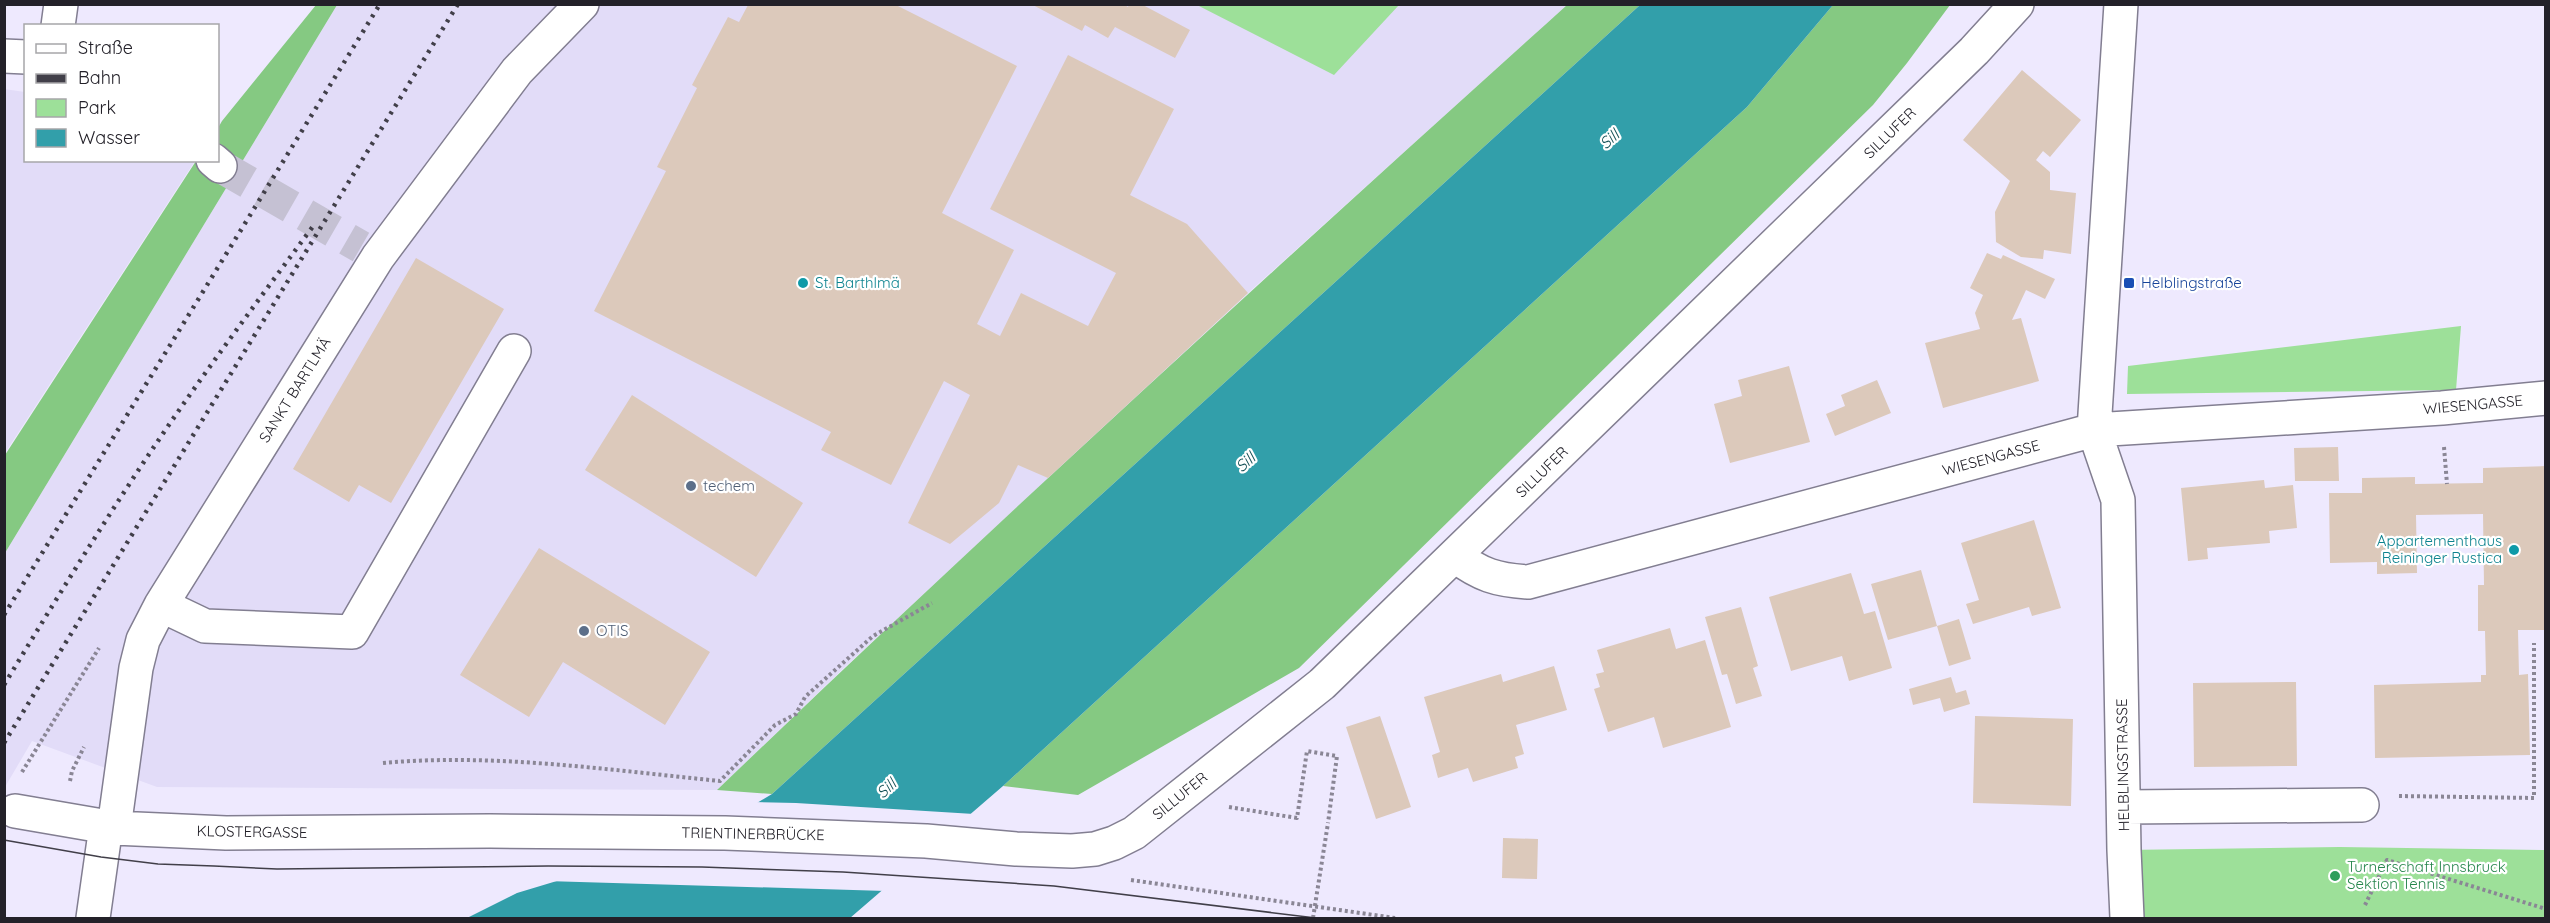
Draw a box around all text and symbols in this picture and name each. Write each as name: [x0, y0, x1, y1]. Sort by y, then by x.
legend: [24, 24, 219, 162]
text: Straße: [78, 36, 133, 59]
text: Bahn: [78, 66, 121, 89]
text: Park: [78, 96, 116, 119]
street label: SILLUFER: [1859, 103, 1920, 162]
water label: Sill: [1595, 123, 1625, 153]
text: Wasser: [78, 126, 140, 149]
place label: St. Barthlmä: [815, 273, 900, 292]
place label: Helblingstraße: [2141, 273, 2242, 292]
marker: St. Barthlmä: [796, 276, 810, 290]
marker: Helblingstraße: [2122, 276, 2136, 290]
street label: SANKT BARTLMÄ: [255, 333, 335, 446]
street label: WIESENGASSE: [2422, 391, 2524, 418]
street label: WIESENGASSE: [1940, 435, 2042, 480]
street label: SILLUFER: [1511, 442, 1572, 501]
water label: Sill: [1231, 446, 1261, 476]
place label: techem: [703, 476, 755, 495]
marker: techem: [684, 479, 698, 493]
place label: Appartementhaus Reininger Rustica: [2377, 531, 2502, 567]
marker: Appartementhaus Reininger Rustica: [2507, 543, 2521, 557]
place label: OTIS: [596, 621, 628, 640]
marker: OTIS: [577, 624, 591, 638]
street label: HELBLINGSTRASSE: [2112, 698, 2133, 832]
street label: SILLUFER: [1148, 768, 1211, 824]
water label: Sill: [872, 772, 902, 802]
street label: KLOSTERGASSE: [196, 821, 308, 842]
street label: TRIENTINERBRÜCKE: [681, 823, 825, 844]
place label: Turnerschaft Innsbruck Sektion Tennis: [2347, 857, 2506, 893]
marker: Turnerschaft Innsbruck Sektion Tennis: [2328, 869, 2342, 883]

